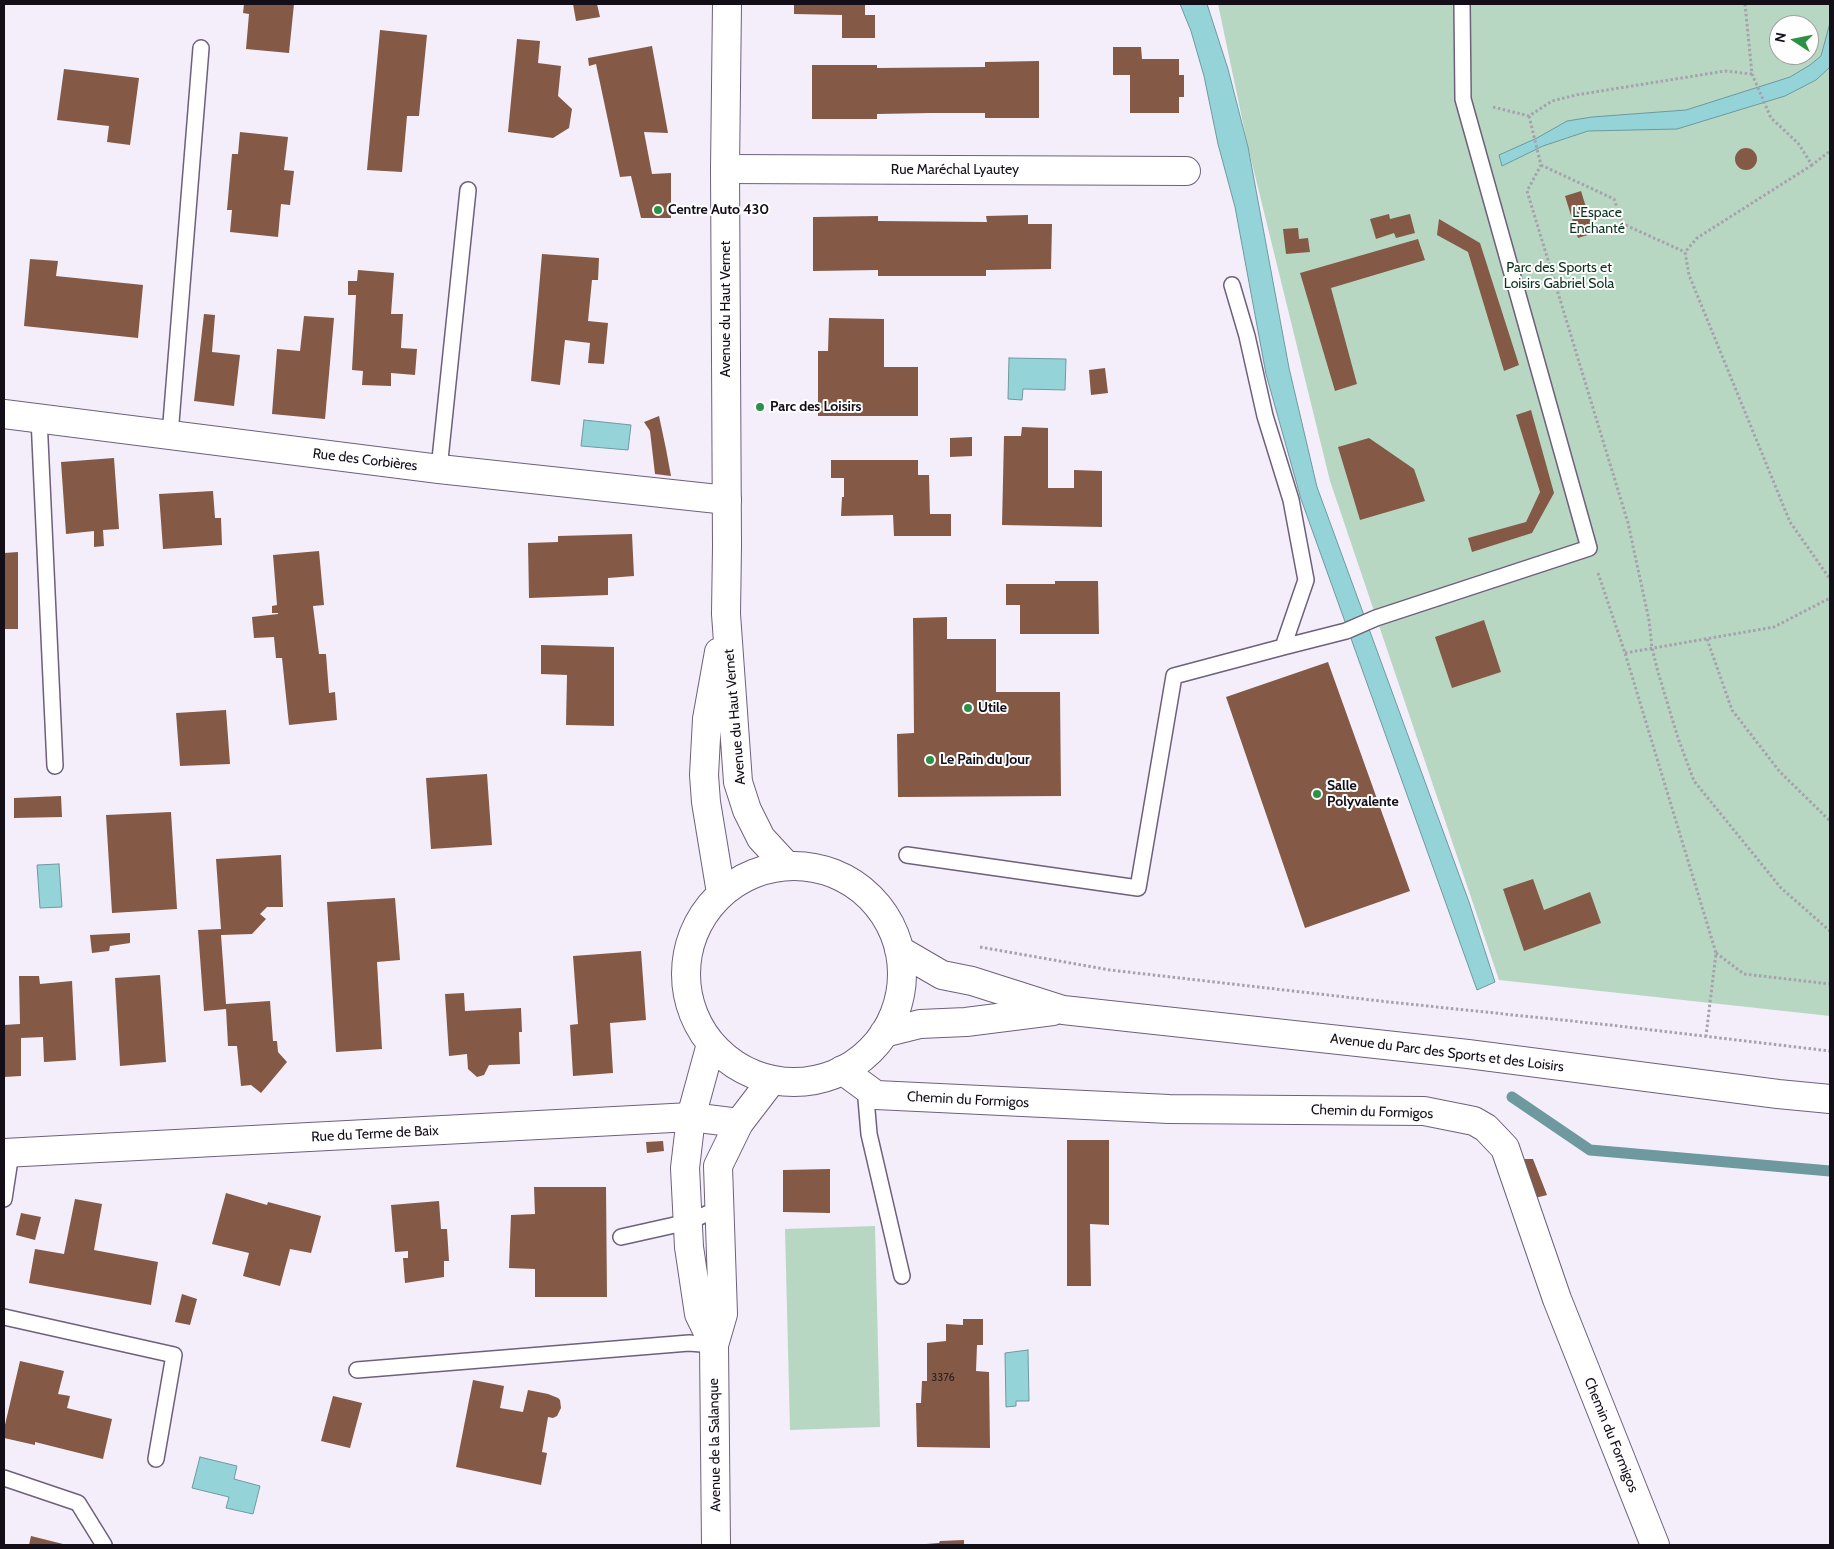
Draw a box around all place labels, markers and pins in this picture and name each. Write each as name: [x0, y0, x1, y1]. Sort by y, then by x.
place label: Centre Auto 430: [668, 202, 769, 218]
marker: Centre Auto 430: [652, 204, 664, 216]
place label: Parc des Loisirs: [770, 399, 862, 415]
marker: Parc des Loisirs: [754, 401, 766, 413]
place label: Utile: [978, 700, 1007, 716]
marker: Utile: [962, 702, 974, 714]
place label: Le Pain du Jour: [940, 752, 1030, 768]
marker: Le Pain du Jour: [924, 754, 936, 766]
place label: Salle Polyvalente: [1327, 778, 1399, 810]
marker: Salle Polyvalente: [1311, 788, 1323, 800]

